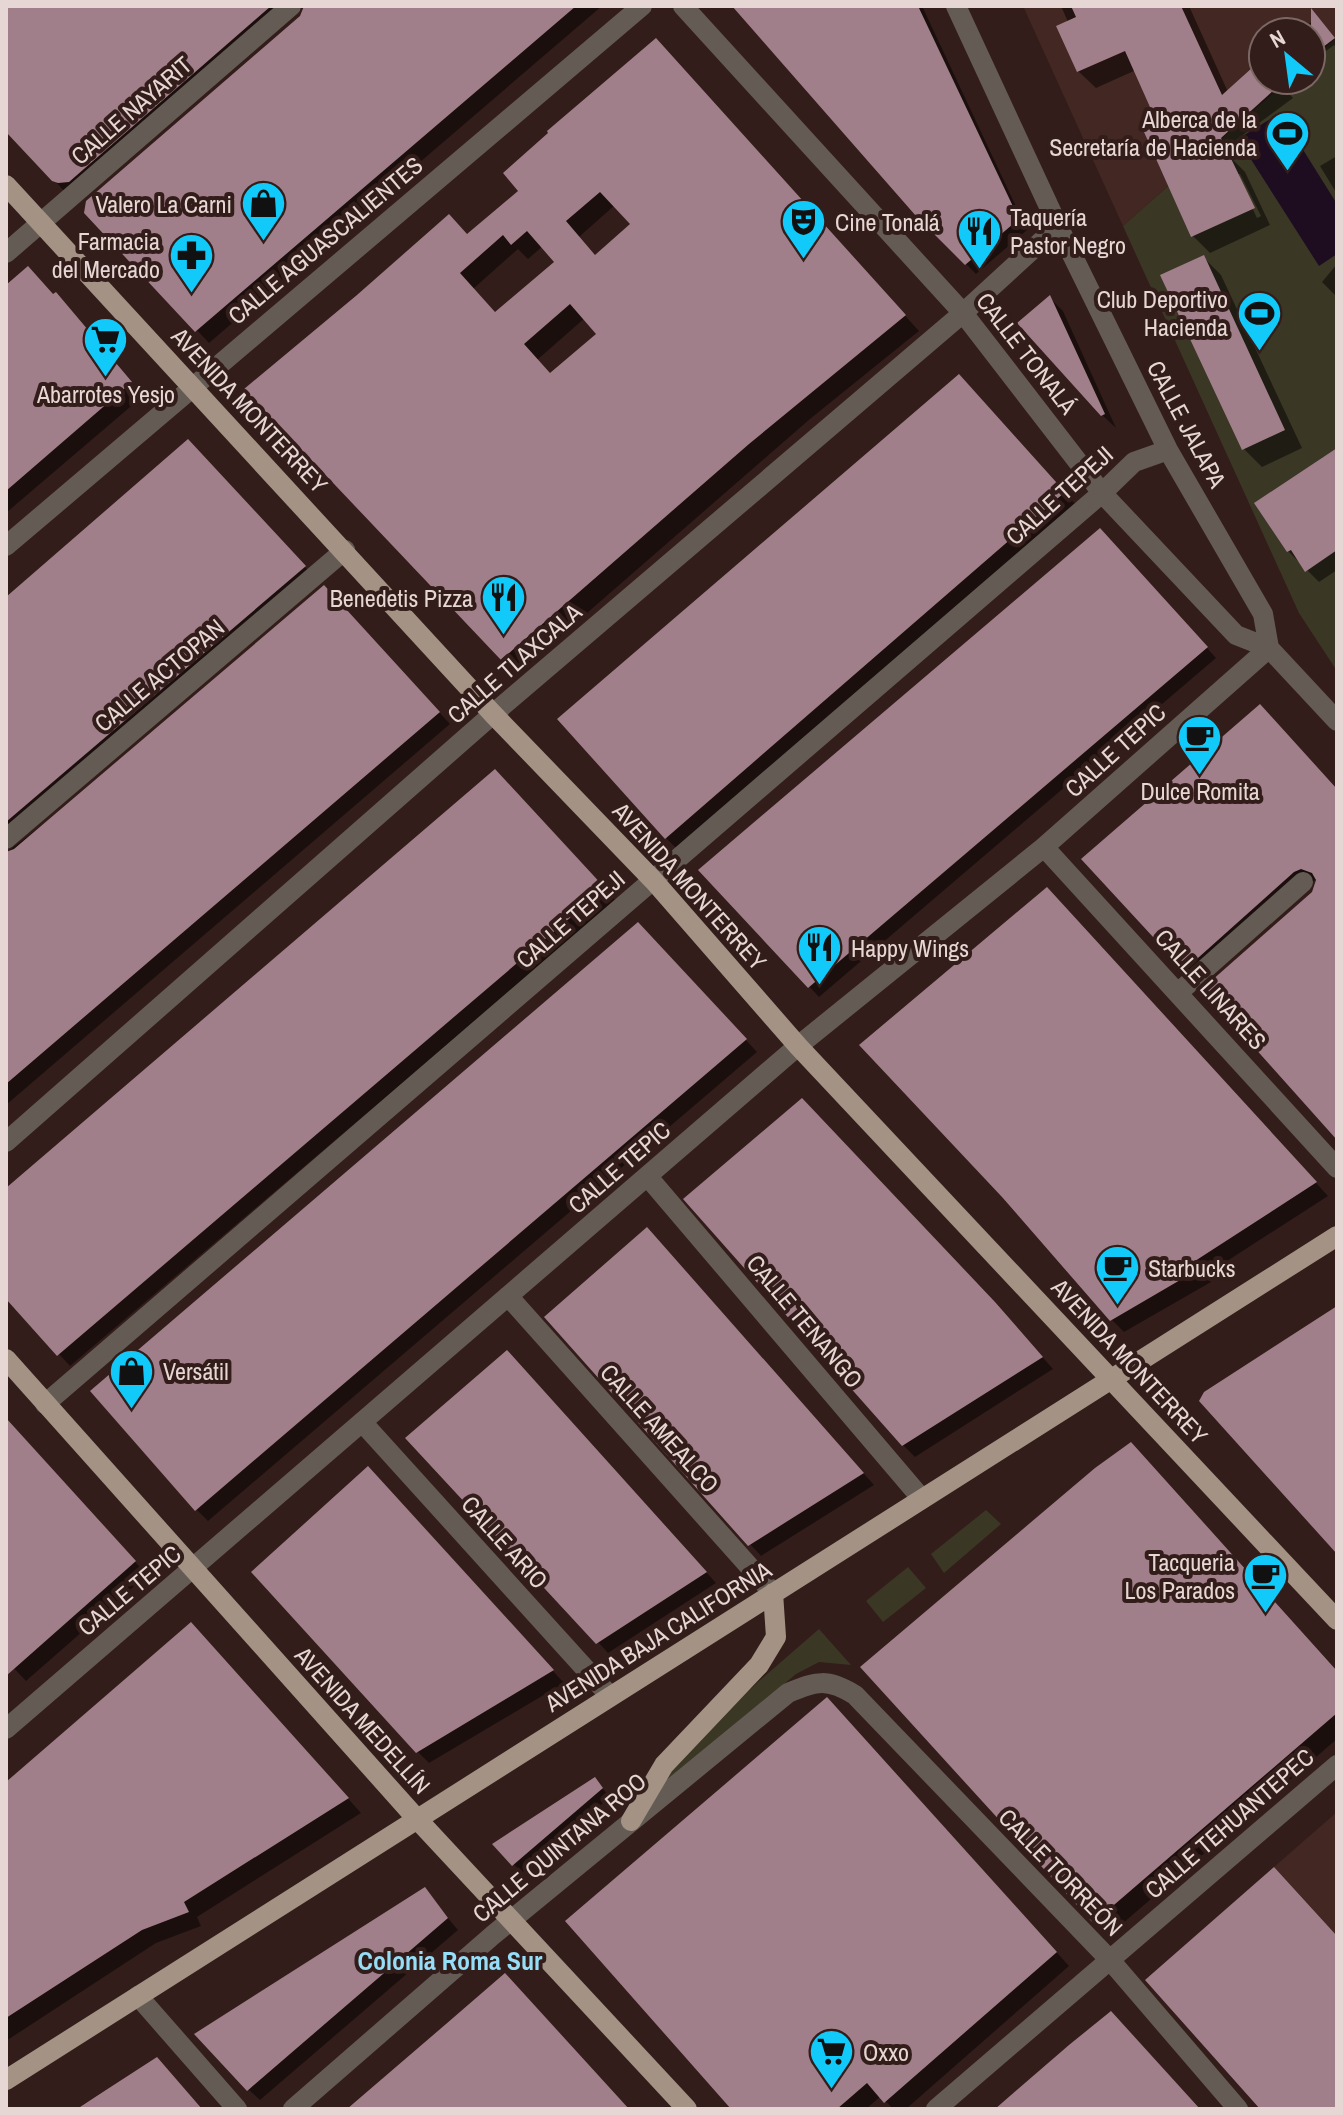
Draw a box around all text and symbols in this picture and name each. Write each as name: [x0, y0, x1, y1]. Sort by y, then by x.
north arrow: [1247, 16, 1327, 96]
text: N: [1264, 22, 1290, 55]
street label: CALLE NAYARIT: [64, 49, 198, 171]
place label: Alberca de la Secretaría de Hacienda: [1049, 103, 1257, 163]
sports icon: Alberca de la Secretaría de Hacienda: [1264, 109, 1312, 172]
street label: CALLE AGUASCALIENTES: [221, 149, 429, 331]
shop icon: Valero La Carni: [239, 180, 287, 243]
place label: Valero La Carni: [96, 188, 232, 220]
theatre icon: Cine Tonalá: [780, 198, 828, 261]
place label: Taquería Pastor Negro: [1010, 201, 1126, 261]
place label: Cine Tonalá: [835, 206, 940, 238]
restaurant icon: Taquería Pastor Negro: [955, 207, 1003, 270]
place label: Farmacia del Mercado: [52, 225, 160, 285]
pharmacy icon: Farmacia del Mercado: [167, 231, 215, 294]
place label: Club Deportivo Hacienda: [1097, 283, 1228, 343]
street label: CALLE TONALÁ: [969, 286, 1085, 421]
sports icon: Club Deportivo Hacienda: [1235, 289, 1283, 352]
supermarket icon: Abarrotes Yesjo: [82, 316, 130, 379]
street label: AVENIDA MONTERREY: [164, 320, 335, 500]
street label: CALLE JALAPA: [1140, 355, 1234, 494]
place label: Abarrotes Yesjo: [36, 378, 175, 410]
street label: CALLE TEPEJI: [998, 438, 1120, 552]
restaurant icon: Benedetis Pizza: [480, 574, 528, 637]
place label: Benedetis Pizza: [330, 582, 473, 614]
street label: CALLE TLAXCALA: [440, 595, 589, 730]
street label: CALLE ACTOPAN: [87, 611, 231, 739]
street label: CALLE TEPIC: [1058, 696, 1172, 804]
cafe icon: Dulce Romita: [1176, 713, 1224, 776]
place label: Dulce Romita: [1140, 775, 1260, 807]
street label: AVENIDA MONTERREY: [605, 795, 774, 977]
street label: CALLE TEPEJI: [509, 863, 631, 975]
street label: CALLE LINARES: [1148, 922, 1274, 1056]
restaurant icon: Happy Wings: [796, 924, 844, 987]
place label: Happy Wings: [851, 932, 969, 964]
street label: CALLE TEPIC: [561, 1114, 677, 1220]
cafe icon: Starbucks: [1093, 1244, 1141, 1307]
street label: CALLE TENANGO: [740, 1248, 870, 1394]
place label: Starbucks: [1148, 1252, 1236, 1284]
street label: AVENIDA MONTERREY: [1044, 1271, 1215, 1451]
shop icon: Versátil: [108, 1347, 156, 1410]
place label: Versátil: [163, 1355, 229, 1387]
street label: CALLE AMEALCO: [594, 1357, 726, 1499]
street label: CALLE ARIO: [455, 1489, 555, 1595]
street label: CALLE TEPIC: [71, 1537, 187, 1643]
place label: Tacqueria Los Parados: [1125, 1546, 1235, 1606]
cafe icon: Tacqueria Los Parados: [1242, 1552, 1290, 1615]
street label: AVENIDA BAJA CALIFORNIA: [538, 1553, 778, 1719]
street label: AVENIDA MEDELLÍN: [288, 1639, 438, 1800]
street label: CALLE TEHUANTEPEC: [1138, 1741, 1320, 1905]
street label: CALLE QUINTANA ROO: [465, 1765, 653, 1929]
street label: CALLE TORREÓN: [992, 1801, 1130, 1943]
district label: Colonia Roma Sur: [358, 1943, 543, 1978]
supermarket icon: Oxxo: [808, 2028, 856, 2091]
place label: Oxxo: [863, 2036, 909, 2068]

